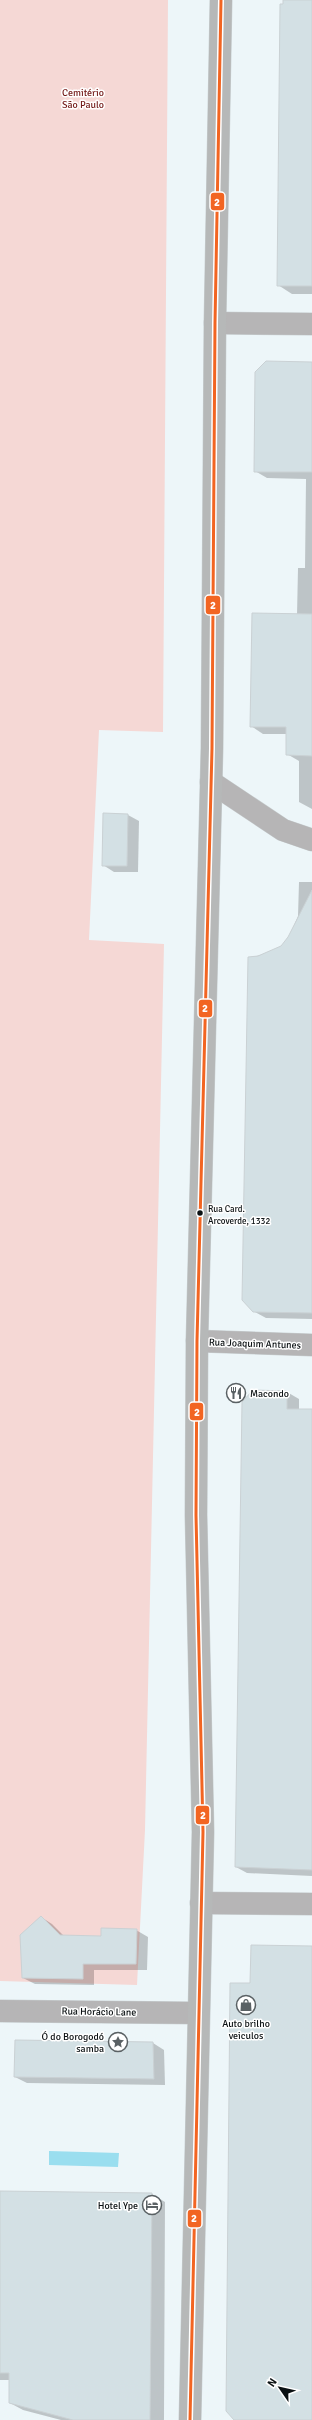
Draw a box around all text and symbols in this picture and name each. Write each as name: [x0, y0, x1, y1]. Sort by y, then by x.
park label: Cemitério São Paulo: [62, 87, 104, 111]
line badge: 2: [210, 192, 225, 211]
text: 2: [214, 196, 220, 209]
line badge: 2: [205, 595, 221, 615]
text: 2: [210, 599, 216, 612]
line badge: 2: [198, 999, 213, 1018]
text: 2: [202, 1002, 208, 1015]
place label: Rua Card. Arcoverde, 1332: [208, 1204, 270, 1227]
marker: Rua Card. Arcoverde, 1332: [195, 1208, 205, 1218]
street label: Rua Joaquim Antunes: [209, 1336, 302, 1352]
restaurant icon: Macondo: [225, 1382, 247, 1404]
place label: Macondo: [250, 1388, 289, 1400]
line badge: 2: [189, 1402, 204, 1421]
text: 2: [194, 1406, 200, 1419]
line badge: 2: [195, 1805, 210, 1825]
text: 2: [200, 1809, 206, 1822]
shop icon: Auto brilho veiculos: [235, 1994, 257, 2016]
street label: Rua Horácio Lane: [62, 2005, 136, 2019]
place label: Auto brilho veiculos: [222, 2018, 270, 2042]
place label: Ó do Borogodó samba: [42, 2030, 104, 2055]
place icon: Ó do Borogodó samba: [107, 2031, 129, 2053]
hotel icon: Hotel Ype: [141, 2194, 163, 2216]
place label: Hotel Ype: [98, 2200, 138, 2212]
line badge: 2: [187, 2209, 202, 2228]
text: 2: [191, 2212, 197, 2225]
north arrow: [260, 2368, 300, 2408]
text: N: [265, 2376, 280, 2389]

